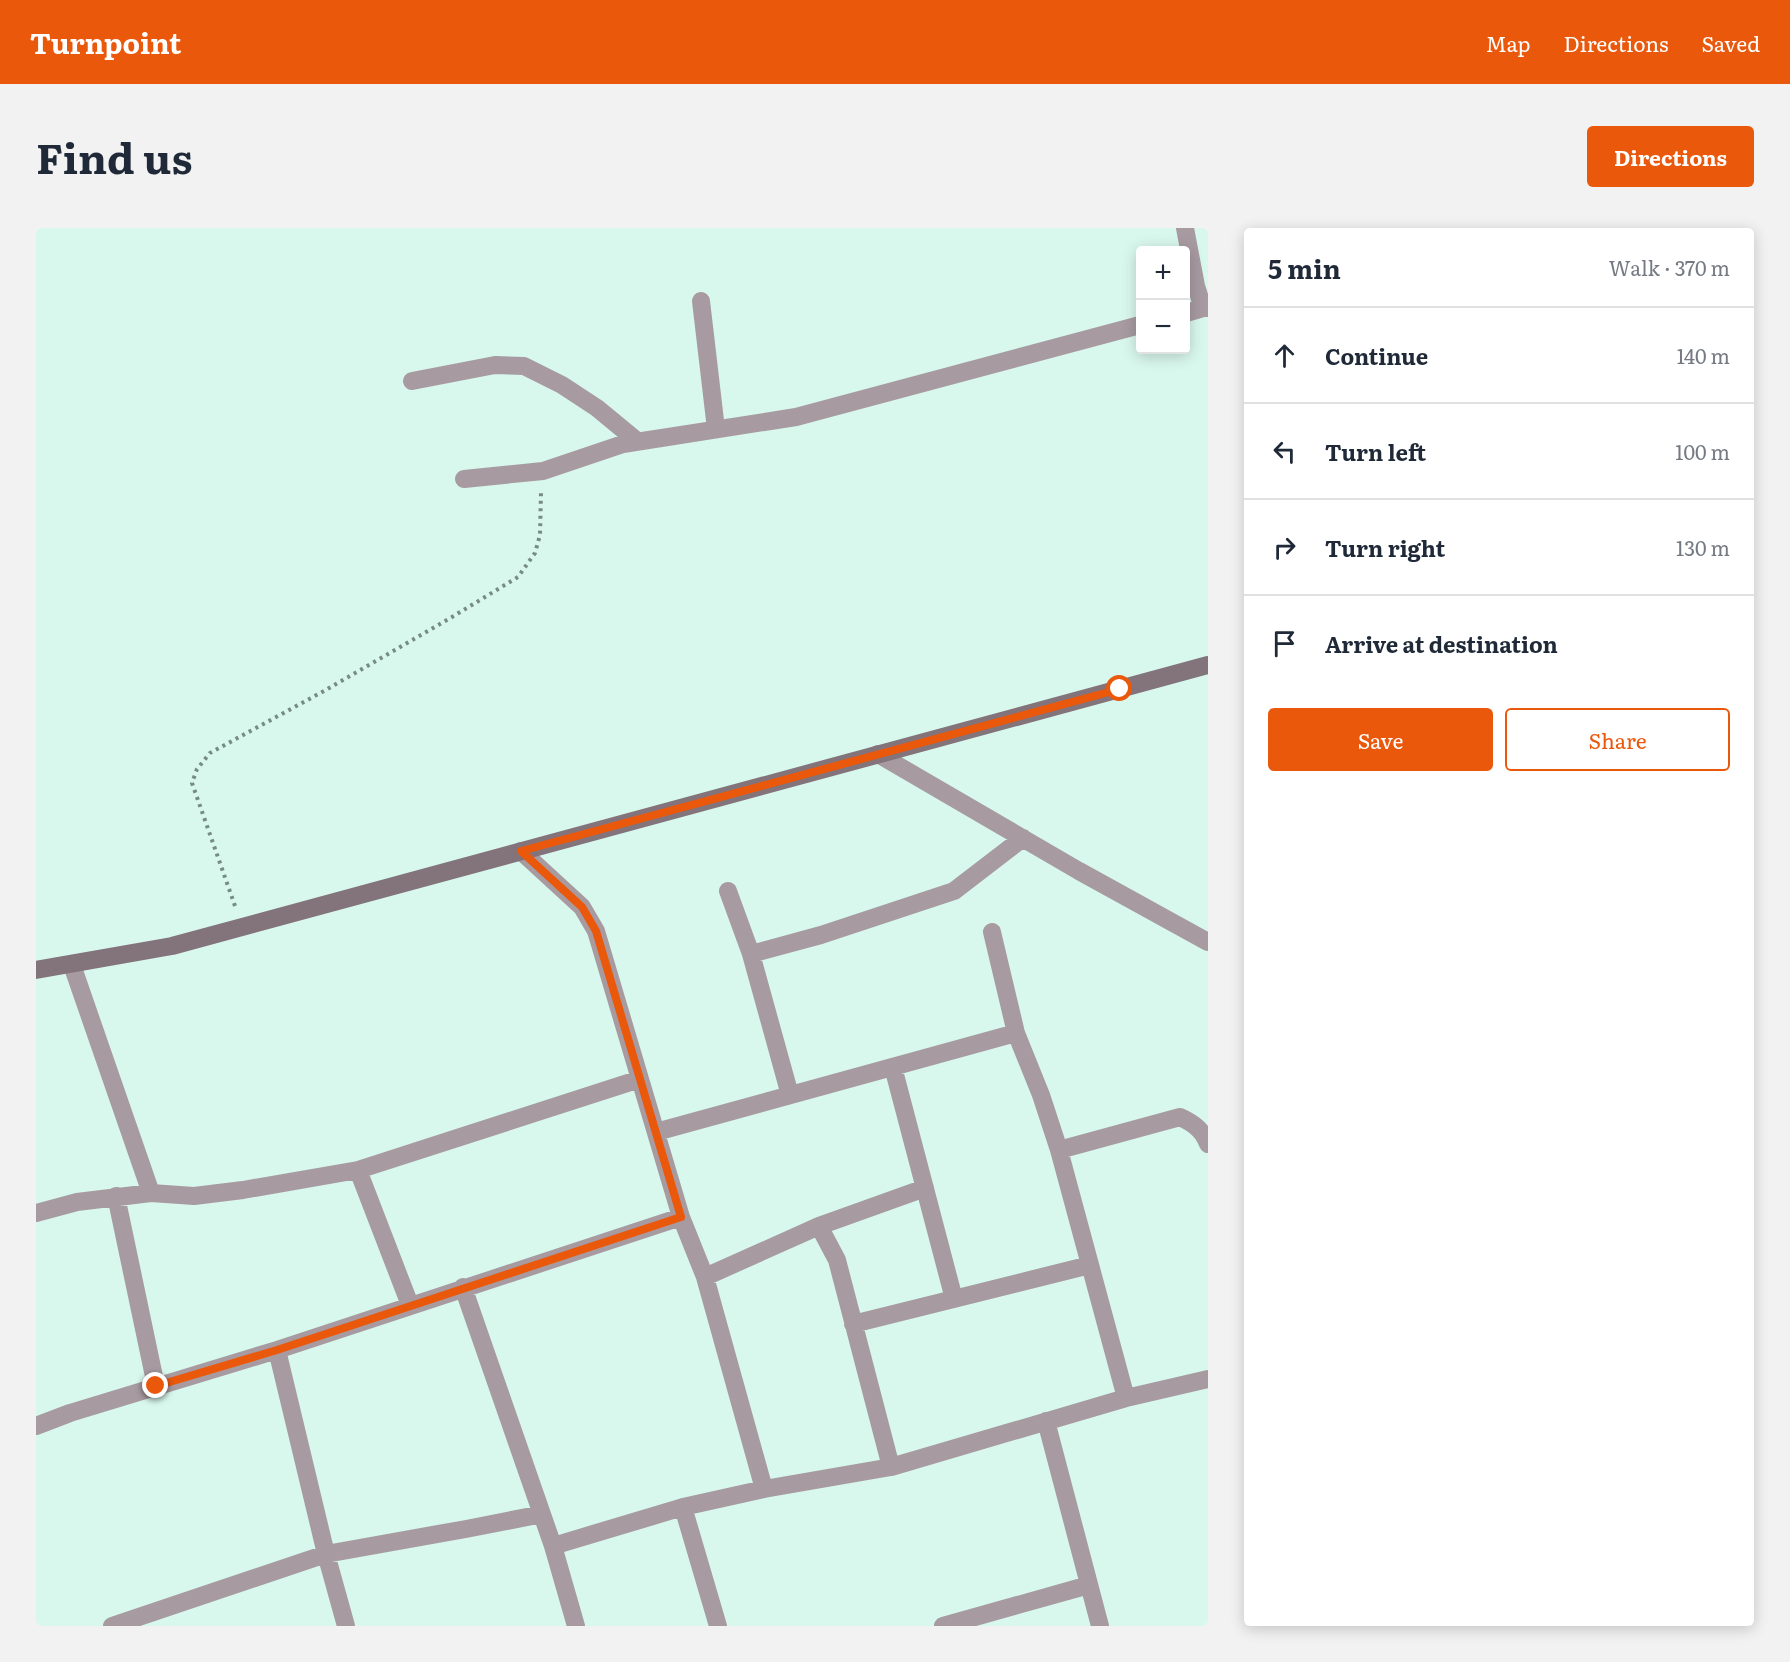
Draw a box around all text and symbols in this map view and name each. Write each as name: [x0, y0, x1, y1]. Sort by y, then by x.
text: Turnpoint: [30, 21, 181, 63]
text: Map: [1486, 27, 1531, 58]
text: Directions: [1564, 27, 1669, 58]
text: Saved: [1702, 27, 1760, 58]
text: Find us: [36, 125, 193, 187]
button: Directions: [1587, 126, 1754, 187]
map controls: [1136, 246, 1190, 354]
button: +: [1136, 246, 1190, 300]
text: 5 min: [1268, 248, 1341, 287]
text: Walk · 370 m: [1609, 252, 1730, 282]
button: −: [1136, 300, 1190, 354]
icon: ahead: [1268, 339, 1301, 372]
text: Continue: [1325, 339, 1428, 372]
text: 140 m: [1677, 340, 1730, 370]
icon: left: [1268, 435, 1301, 468]
text: Turn left: [1325, 435, 1426, 468]
text: 100 m: [1675, 436, 1730, 466]
icon: right: [1268, 531, 1301, 564]
text: Turn right: [1325, 531, 1445, 564]
text: 130 m: [1676, 532, 1730, 562]
icon: arrive: [1268, 627, 1301, 660]
text: Arrive at destination: [1325, 627, 1558, 660]
route start: [1106, 675, 1132, 701]
button: Save: [1268, 708, 1493, 771]
button: Share: [1505, 708, 1730, 771]
route end: [142, 1372, 168, 1398]

